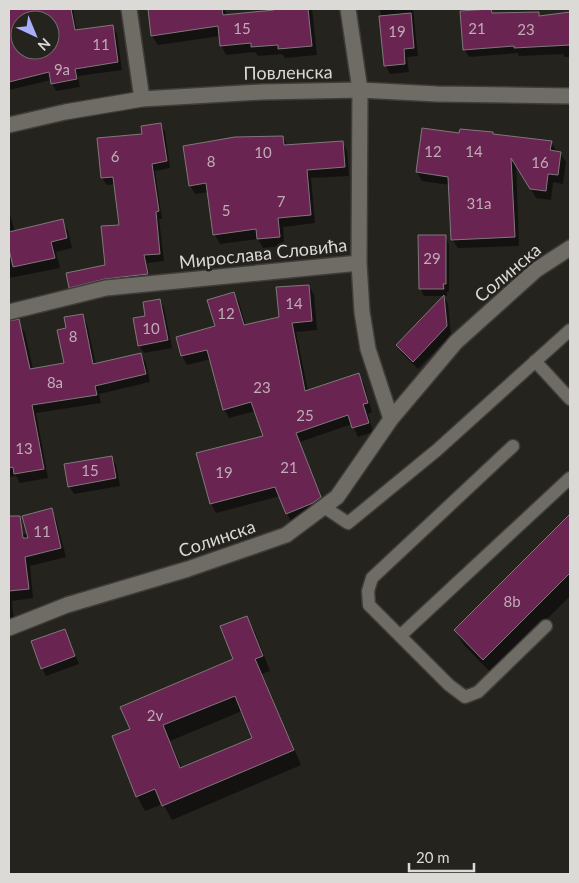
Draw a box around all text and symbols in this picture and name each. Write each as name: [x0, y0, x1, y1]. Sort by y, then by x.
north arrow: [10, 10, 60, 60]
house number: 15: [233, 19, 251, 37]
house number: 21: [468, 19, 486, 37]
house number: 23: [517, 20, 535, 38]
house number: 19: [388, 22, 406, 40]
text: N: [35, 35, 54, 55]
house number: 11: [92, 35, 110, 53]
house number: 9a: [54, 60, 70, 78]
street label: Повленска: [243, 60, 333, 84]
house number: 12: [424, 142, 442, 160]
house number: 14: [465, 142, 483, 160]
house number: 10: [254, 143, 272, 161]
house number: 6: [111, 147, 120, 165]
house number: 8: [207, 152, 215, 170]
house number: 16: [531, 153, 549, 171]
house number: 7: [277, 192, 286, 210]
house number: 31a: [467, 194, 491, 212]
house number: 5: [222, 201, 230, 219]
street label: Мирослава Словића: [178, 233, 348, 273]
street label: Солинска: [470, 238, 545, 306]
house number: 29: [423, 249, 441, 267]
house number: 14: [285, 294, 303, 312]
house number: 12: [217, 304, 235, 322]
house number: 10: [142, 319, 160, 337]
house number: 8: [69, 327, 77, 345]
house number: 8a: [47, 373, 63, 391]
house number: 23: [253, 378, 271, 396]
house number: 25: [296, 406, 314, 424]
house number: 13: [15, 439, 33, 457]
house number: 21: [280, 458, 298, 476]
house number: 15: [81, 461, 99, 479]
house number: 19: [215, 463, 233, 481]
street label: Солинска: [175, 515, 258, 561]
house number: 11: [33, 522, 51, 540]
house number: 8b: [503, 592, 521, 610]
house number: 2v: [147, 706, 163, 724]
scale bar: [409, 840, 474, 872]
text: 20 m: [416, 848, 450, 866]

